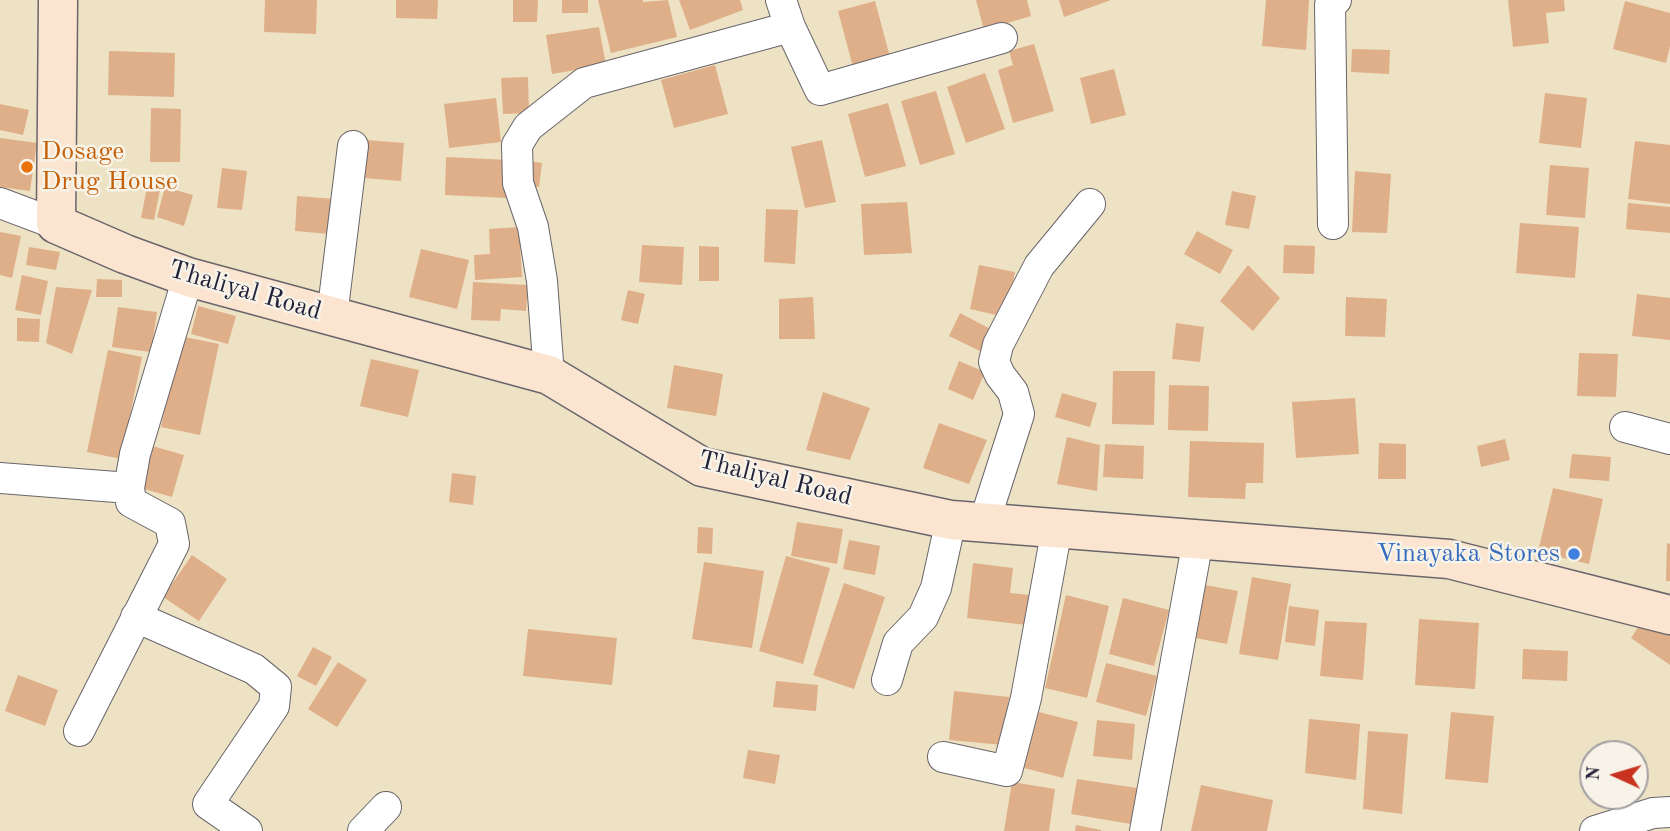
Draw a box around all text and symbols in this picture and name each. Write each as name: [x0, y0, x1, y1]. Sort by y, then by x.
place label: Dosage Drug House: [41, 136, 178, 198]
marker: Dosage Drug House: [19, 159, 35, 175]
street label: Thaliyal Road: [165, 254, 325, 328]
street label: Thaliyal Road: [695, 445, 855, 513]
place label: Vinayaka Stores: [1376, 538, 1560, 570]
marker: Vinayaka Stores: [1566, 546, 1582, 562]
north arrow: [1579, 740, 1649, 810]
text: N: [1585, 766, 1605, 782]

